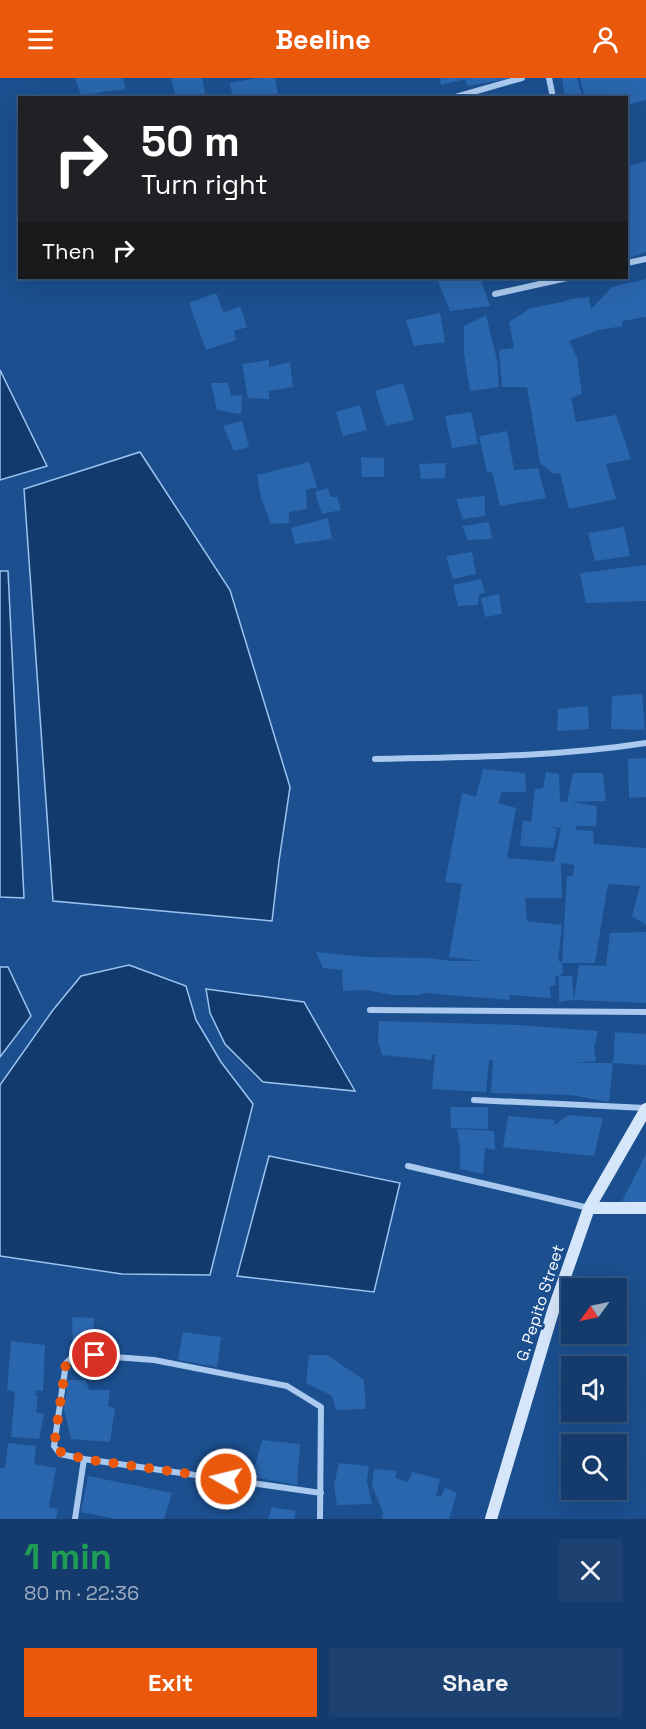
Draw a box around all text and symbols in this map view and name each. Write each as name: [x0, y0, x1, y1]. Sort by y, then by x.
text: Beeline: [275, 22, 371, 57]
icon: menu: [24, 23, 57, 56]
icon: person: [589, 23, 622, 56]
text: 50 m: [141, 115, 240, 168]
icon: right: [42, 120, 120, 198]
text: Turn right: [141, 167, 268, 202]
icon: right: [107, 234, 140, 267]
text: Then: [42, 237, 95, 265]
street label: G. Pepito Street: [511, 1242, 569, 1364]
north arrow: [561, 1278, 627, 1344]
map controls: [561, 1278, 627, 1500]
pin: [69, 1329, 120, 1380]
icon: arrive: [78, 1338, 111, 1371]
button: sound: [561, 1356, 627, 1422]
button: search: [561, 1434, 627, 1500]
position arrow: [194, 1447, 258, 1511]
text: 1 min: [24, 1534, 112, 1580]
button: close: [559, 1539, 622, 1602]
text: 80 m · 22:36: [24, 1580, 139, 1606]
button: Exit: [24, 1648, 317, 1717]
button: Share: [329, 1648, 622, 1717]

